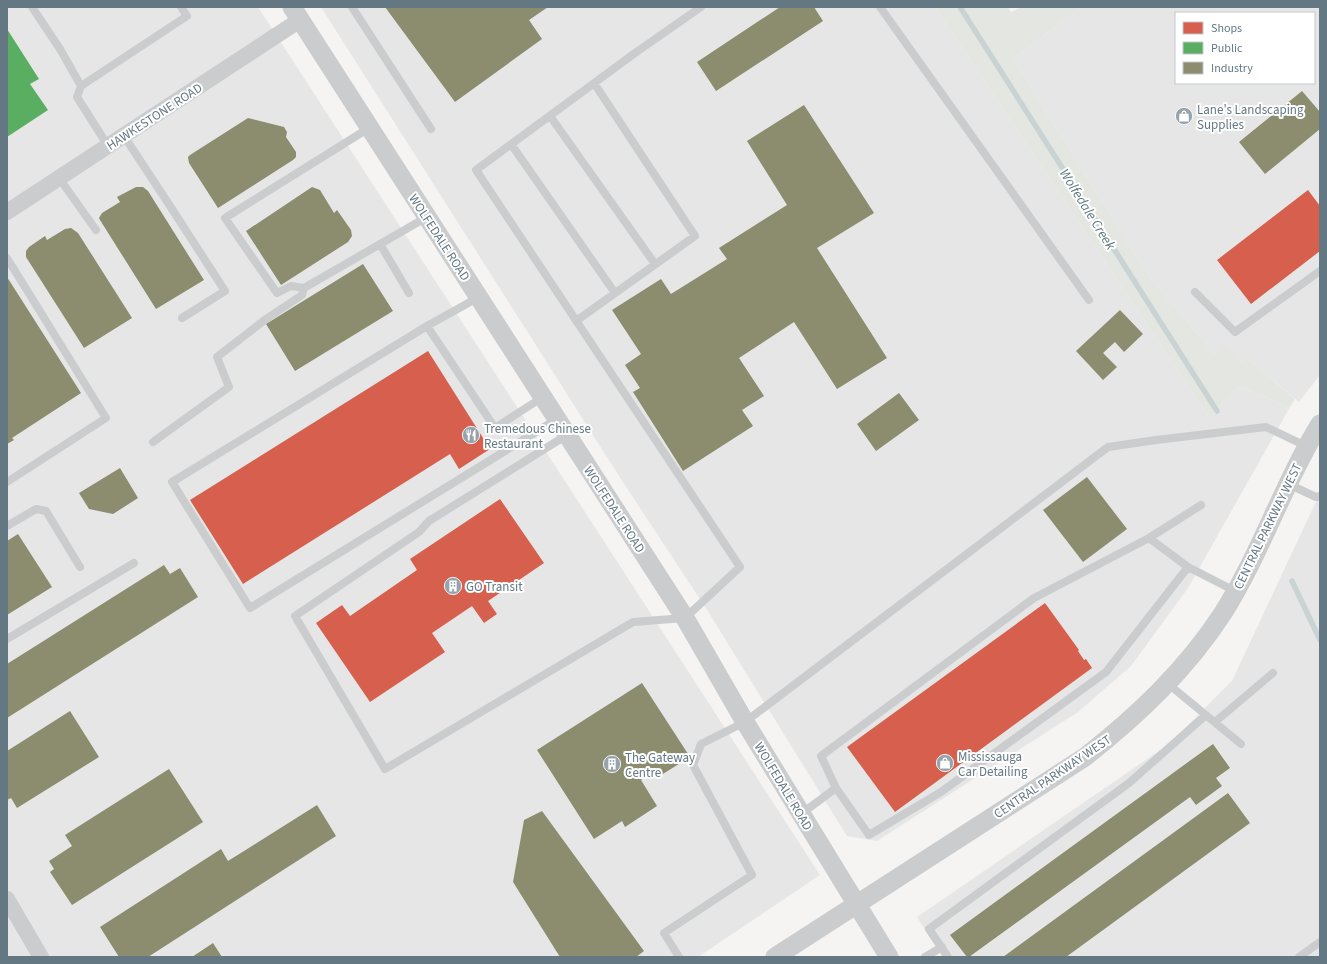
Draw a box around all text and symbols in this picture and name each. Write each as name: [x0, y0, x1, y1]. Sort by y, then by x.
legend: [1175, 12, 1315, 84]
text: Shops: [1211, 20, 1242, 37]
text: Public: [1211, 40, 1243, 57]
text: Industry: [1211, 60, 1253, 77]
street label: HAWKESTONE ROAD: [103, 79, 206, 155]
place label: Lane's Landscaping Supplies: [1197, 101, 1304, 134]
shop icon: Lane's Landscaping Supplies: [1174, 106, 1194, 126]
water label: Wolfedale Creek: [1054, 165, 1120, 254]
street label: WOLFEDALE ROAD: [404, 191, 474, 284]
place label: Tremedous Chinese Restaurant: [484, 420, 591, 453]
restaurant icon: Tremedous Chinese Restaurant: [461, 425, 481, 445]
street label: CENTRAL PARKWAY WEST: [1230, 460, 1306, 592]
street label: WOLFEDALE ROAD: [579, 463, 649, 556]
building icon: GO Transit: [443, 576, 463, 596]
place label: GO Transit: [466, 578, 523, 596]
street label: CENTRAL PARKWAY WEST: [990, 731, 1115, 823]
street label: WOLFEDALE ROAD: [750, 739, 817, 834]
place label: Mississauga Car Detailing: [958, 748, 1028, 781]
place label: The Gateway Centre: [625, 749, 695, 782]
shop icon: Mississauga Car Detailing: [935, 753, 955, 773]
building icon: The Gateway Centre: [602, 754, 622, 774]

